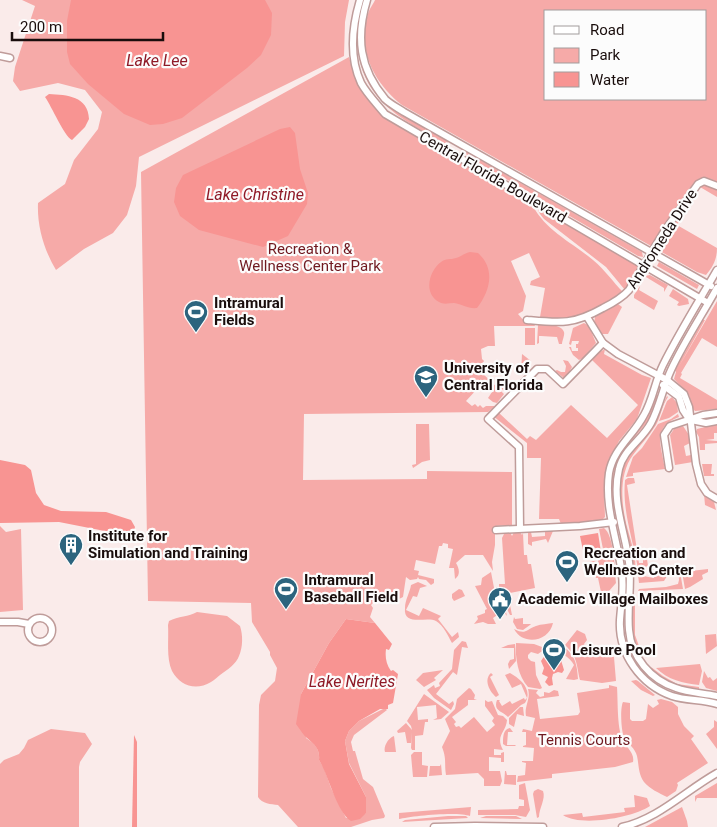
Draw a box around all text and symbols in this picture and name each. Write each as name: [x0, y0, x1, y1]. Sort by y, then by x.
scale bar: [12, 10, 164, 42]
legend: [544, 10, 707, 100]
text: 200 m: [20, 18, 62, 36]
text: Road: [590, 21, 624, 39]
text: Park: [590, 46, 621, 64]
water label: Lake Lee: [126, 51, 188, 70]
text: Water: [590, 71, 629, 89]
street label: Central Florida Boulevard: [416, 127, 570, 227]
water label: Lake Christine: [206, 185, 304, 204]
street label: Andromeda Drive: [623, 186, 701, 292]
park label: Recreation & Wellness Center Park: [239, 240, 381, 275]
place label: Intramural Fields: [214, 294, 284, 329]
sports icon: Intramural Fields: [183, 299, 209, 333]
place label: University of Central Florida: [444, 359, 543, 394]
school or university icon: University of Central Florida: [413, 364, 439, 398]
place label: Institute for Simulation and Training: [88, 527, 248, 562]
building icon: Institute for Simulation and Training: [58, 532, 84, 566]
place label: Recreation and Wellness Center: [584, 544, 694, 579]
sports icon: Recreation and Wellness Center: [554, 549, 580, 583]
place label: Intramural Baseball Field: [304, 571, 398, 606]
sports icon: Intramural Baseball Field: [273, 576, 299, 610]
public building icon: Academic Village Mailboxes: [487, 586, 513, 620]
place label: Academic Village Mailboxes: [518, 590, 709, 608]
sports icon: Leisure Pool: [541, 637, 567, 671]
place label: Leisure Pool: [572, 641, 656, 659]
water label: Lake Nerites: [309, 672, 395, 691]
park label: Tennis Courts: [538, 731, 630, 749]

